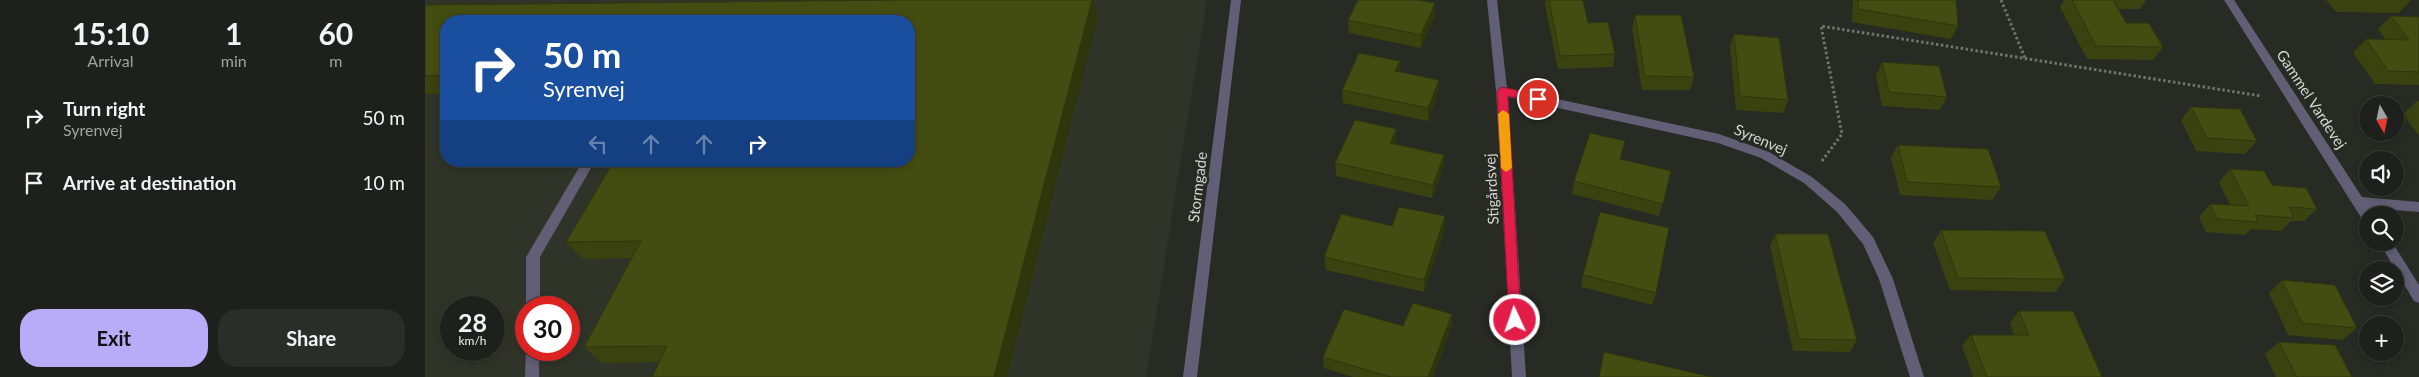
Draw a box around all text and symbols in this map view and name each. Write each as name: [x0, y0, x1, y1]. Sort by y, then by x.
text: 15:10: [72, 15, 149, 51]
text: 1: [225, 15, 242, 51]
text: 60: [318, 15, 353, 51]
text: 50 m: [543, 33, 621, 75]
icon: right: [460, 35, 525, 100]
street label: Gammel Vardevej: [2273, 46, 2351, 152]
text: Arrival: [87, 51, 133, 70]
text: min: [221, 51, 247, 70]
text: m: [329, 51, 342, 70]
text: Syrenvej: [543, 75, 625, 102]
pin: [1517, 78, 1559, 120]
icon: arrive: [1524, 85, 1552, 113]
north arrow: [2359, 96, 2404, 141]
map controls: [2359, 96, 2404, 361]
text: Turn right: [63, 97, 145, 120]
icon: right: [20, 104, 48, 132]
text: 50 m: [362, 106, 405, 129]
text: Syrenvej: [63, 120, 123, 139]
street label: Syrenvej: [1732, 120, 1790, 158]
icon: left: [584, 130, 612, 158]
icon: ahead: [637, 130, 665, 158]
icon: ahead: [690, 130, 718, 158]
icon: right: [743, 130, 771, 158]
street label: Stormgade: [1184, 151, 1210, 223]
button: sound: [2359, 151, 2404, 196]
street label: Stigårdsvej: [1480, 153, 1502, 225]
icon: arrive: [20, 169, 48, 197]
text: Arrive at destination: [63, 171, 236, 194]
text: 10 m: [362, 171, 405, 194]
button: search: [2359, 206, 2404, 251]
button: layers: [2359, 261, 2404, 306]
position arrow: [1488, 293, 1540, 345]
speed limit sign: 30: [515, 296, 580, 361]
text: 28: [458, 307, 487, 337]
button: Exit: [20, 309, 208, 367]
button: Share: [218, 309, 405, 367]
button: +: [2359, 316, 2404, 361]
text: km/h: [458, 333, 487, 348]

